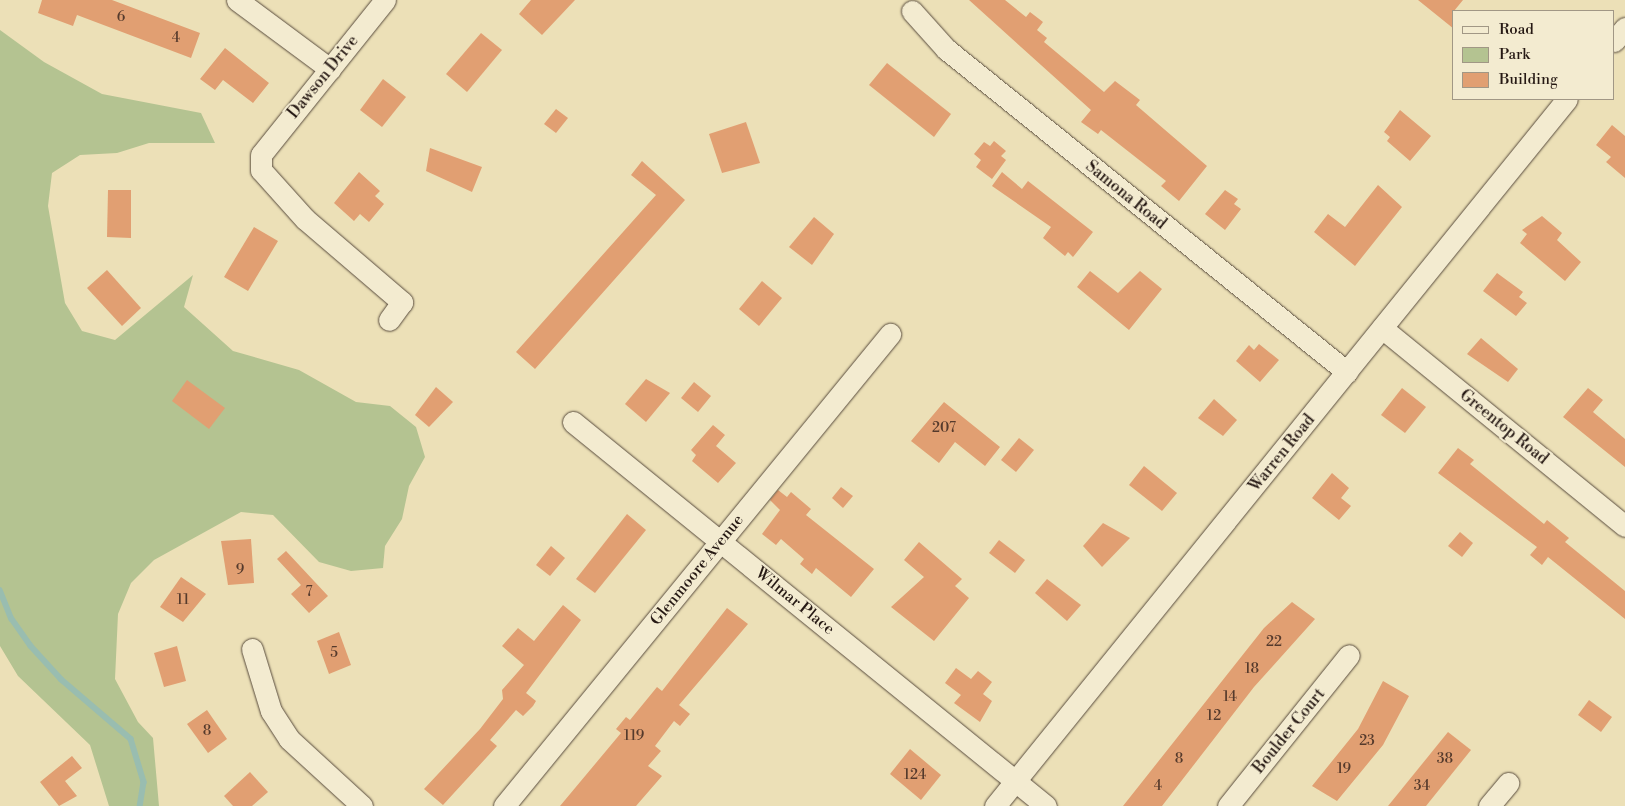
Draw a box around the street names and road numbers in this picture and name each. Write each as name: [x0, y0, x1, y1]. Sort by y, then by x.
street label: Dawson Drive: [284, 32, 362, 122]
street label: Samona Road: [1082, 157, 1170, 233]
street label: Greentop Road: [1456, 385, 1552, 469]
street label: Warren Road: [1245, 411, 1319, 495]
street label: Glenmoore Avenue: [646, 511, 748, 629]
street label: Wilmar Place: [752, 563, 838, 639]
street label: Boulder Court: [1249, 685, 1329, 777]

